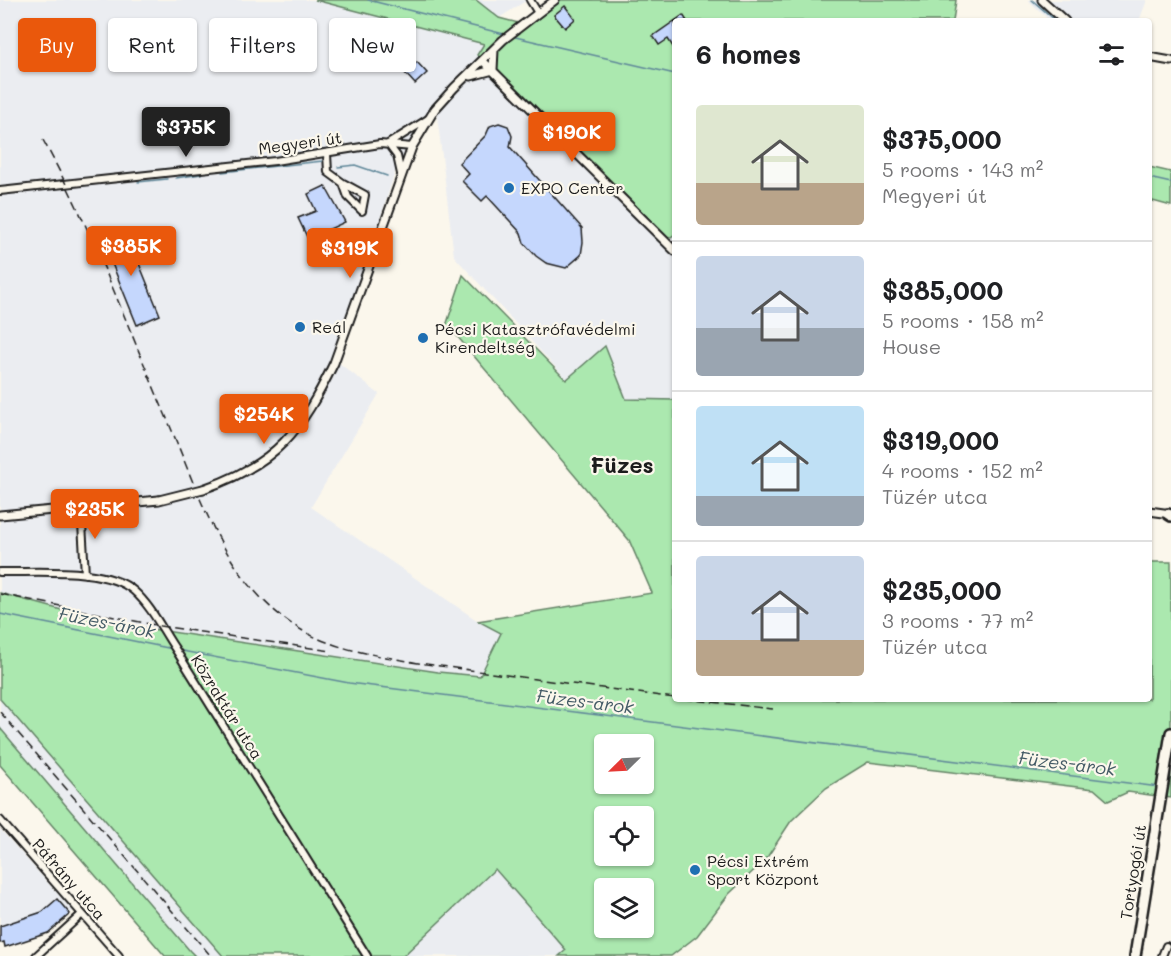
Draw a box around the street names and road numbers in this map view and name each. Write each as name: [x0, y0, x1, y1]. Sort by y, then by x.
street label: Megyeri út: [257, 126, 343, 159]
street label: Közraktár utca: [187, 650, 268, 763]
street label: Tortyogói út: [1115, 823, 1150, 921]
street label: Páfrány utca: [28, 833, 111, 924]

